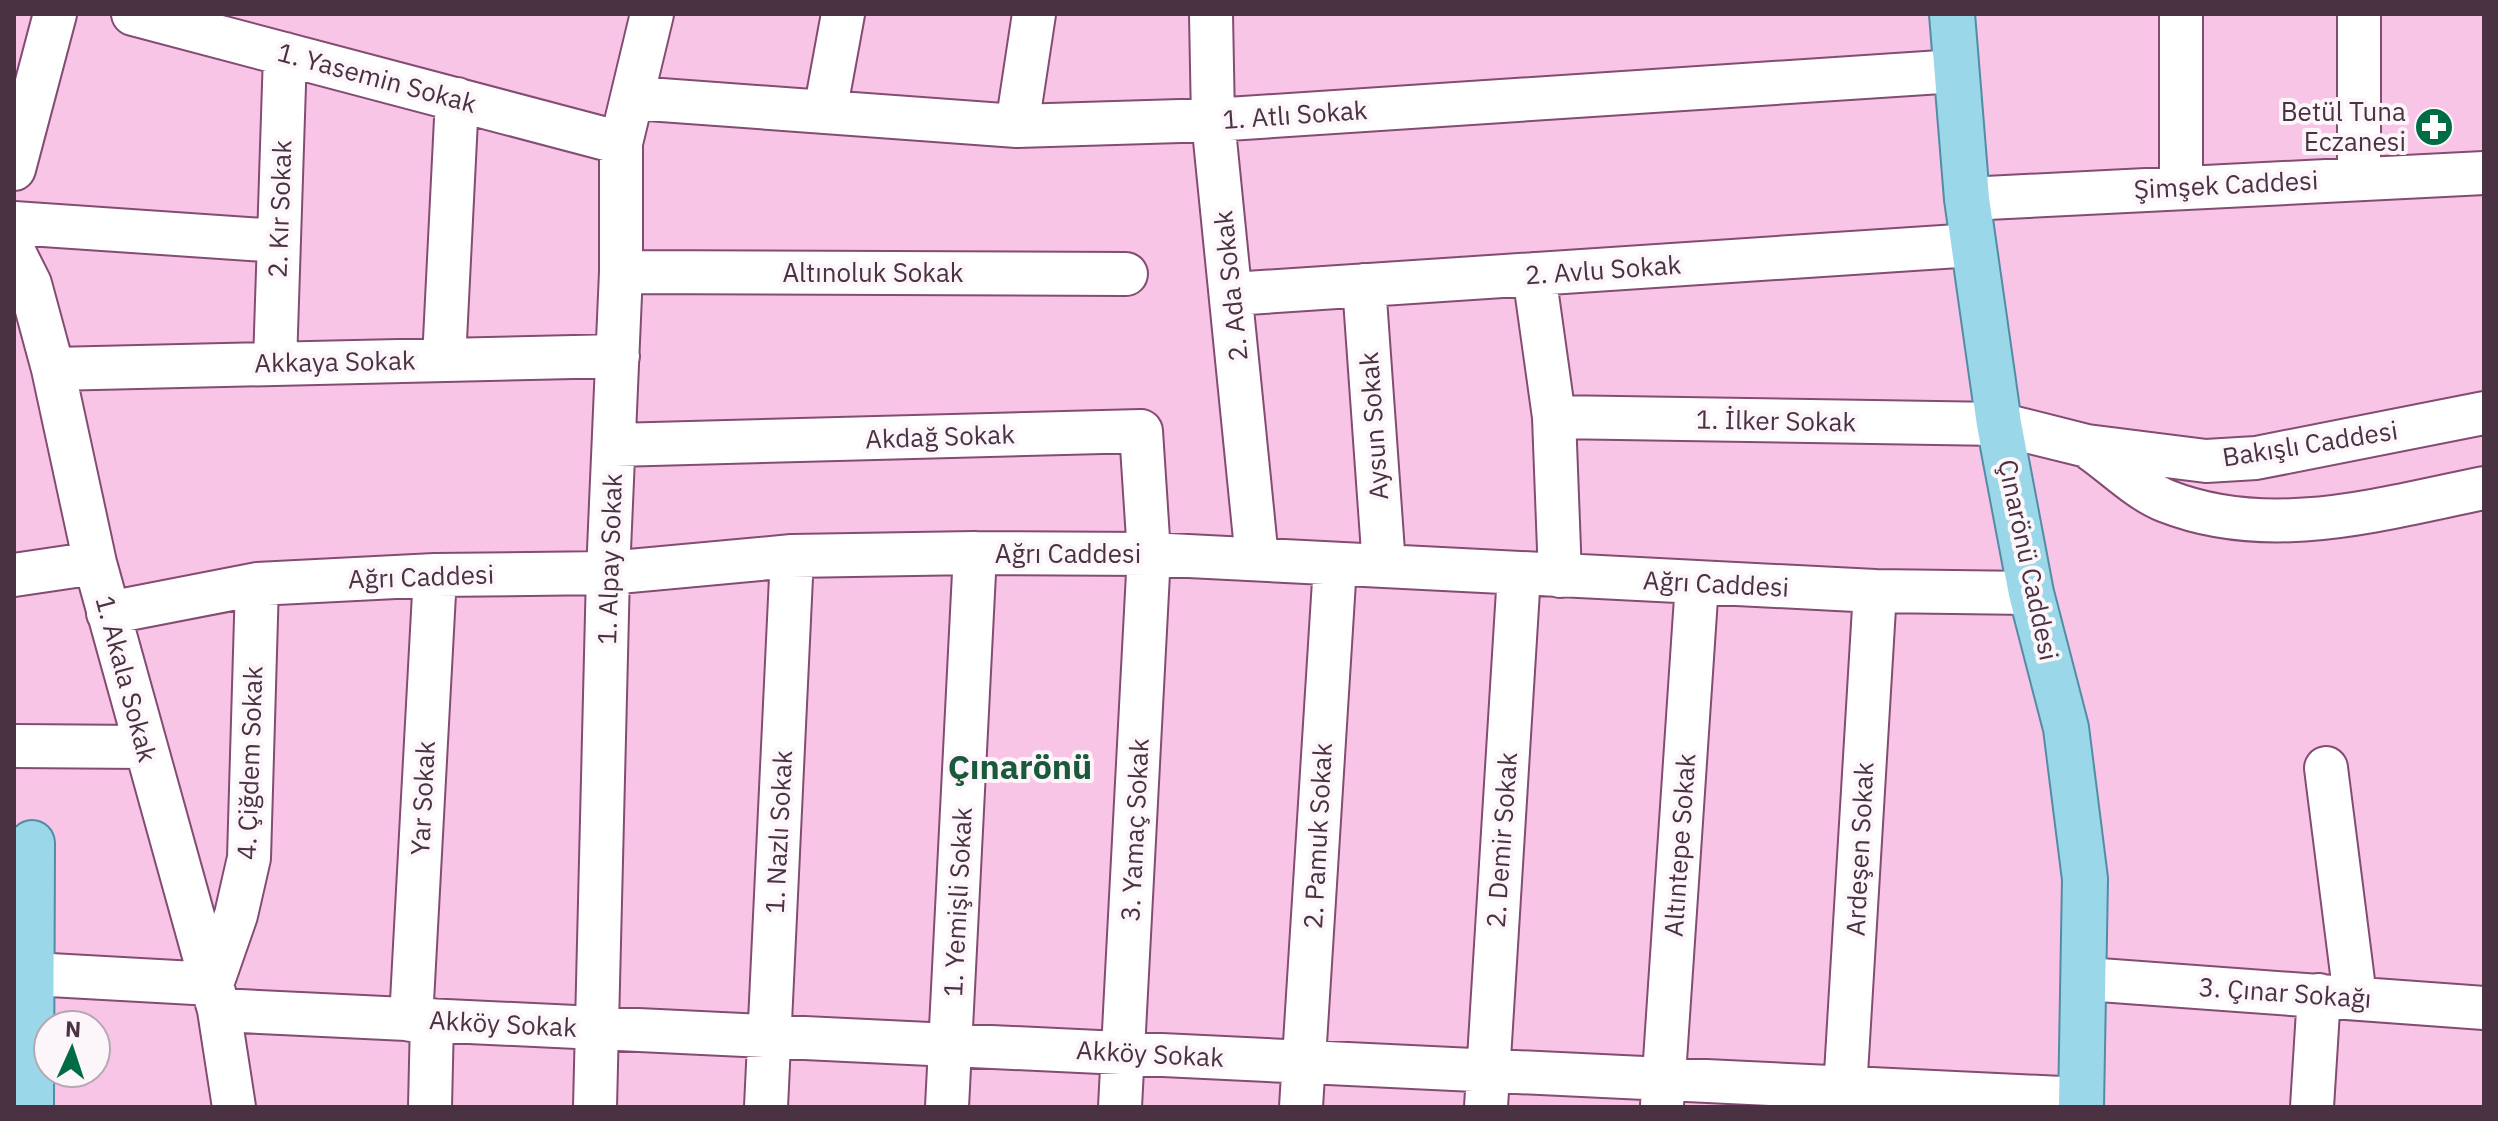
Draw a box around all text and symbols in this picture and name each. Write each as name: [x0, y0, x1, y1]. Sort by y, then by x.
street label: 1. Yasemin Sokak: [274, 34, 481, 120]
street label: 1. Atlı Sokak: [1221, 92, 1369, 136]
place label: Betül Tuna Eczanesi: [2281, 94, 2406, 158]
pharmacy icon: Betül Tuna Eczanesi: [2413, 106, 2455, 148]
street label: 2. Kır Sokak: [260, 139, 298, 279]
street label: Şimşek Caddesi: [2133, 162, 2319, 206]
street label: 2. Ada Sokak: [1205, 209, 1255, 363]
street label: 2. Avlu Sokak: [1524, 247, 1682, 291]
street label: Altınoluk Sokak: [782, 255, 964, 289]
street label: Akkaya Sokak: [254, 343, 416, 379]
street label: Aysun Sokak: [1351, 351, 1395, 501]
street label: 1. İlker Sokak: [1696, 402, 1857, 438]
street label: Bakışlı Caddesi: [2220, 412, 2400, 474]
street label: Akdağ Sokak: [865, 416, 1016, 456]
street label: Çınarönü Caddesi: [1991, 456, 2067, 663]
street label: 1. Alpay Sokak: [589, 472, 629, 645]
street label: Ağrı Caddesi: [995, 536, 1141, 570]
street label: Ağrı Caddesi: [347, 556, 495, 596]
street label: Ağrı Caddesi: [1642, 562, 1790, 604]
street label: 1. Akala Sokak: [88, 592, 166, 766]
street label: 4. Çiğdem Sokak: [229, 665, 269, 861]
street label: 3. Yamaç Sokak: [1112, 737, 1156, 922]
street label: Yar Sokak: [402, 740, 442, 856]
street label: 2. Pamuk Sokak: [1295, 742, 1339, 930]
district label: Çınarönü: [948, 744, 1092, 788]
street label: 1. Nazlı Sokak: [757, 749, 799, 915]
street label: 2. Demir Sokak: [1478, 751, 1524, 929]
street label: Altıntepe Sokak: [1656, 752, 1702, 938]
street label: Ardeşen Sokak: [1837, 761, 1881, 937]
street label: 1. Yemişli Sokak: [935, 806, 979, 998]
street label: 3. Çınar Sokağı: [2197, 969, 2373, 1015]
street label: Akköy Sokak: [428, 1002, 578, 1044]
north arrow: [32, 1009, 112, 1089]
text: N: [64, 1014, 82, 1043]
street label: Akköy Sokak: [1075, 1032, 1225, 1074]

